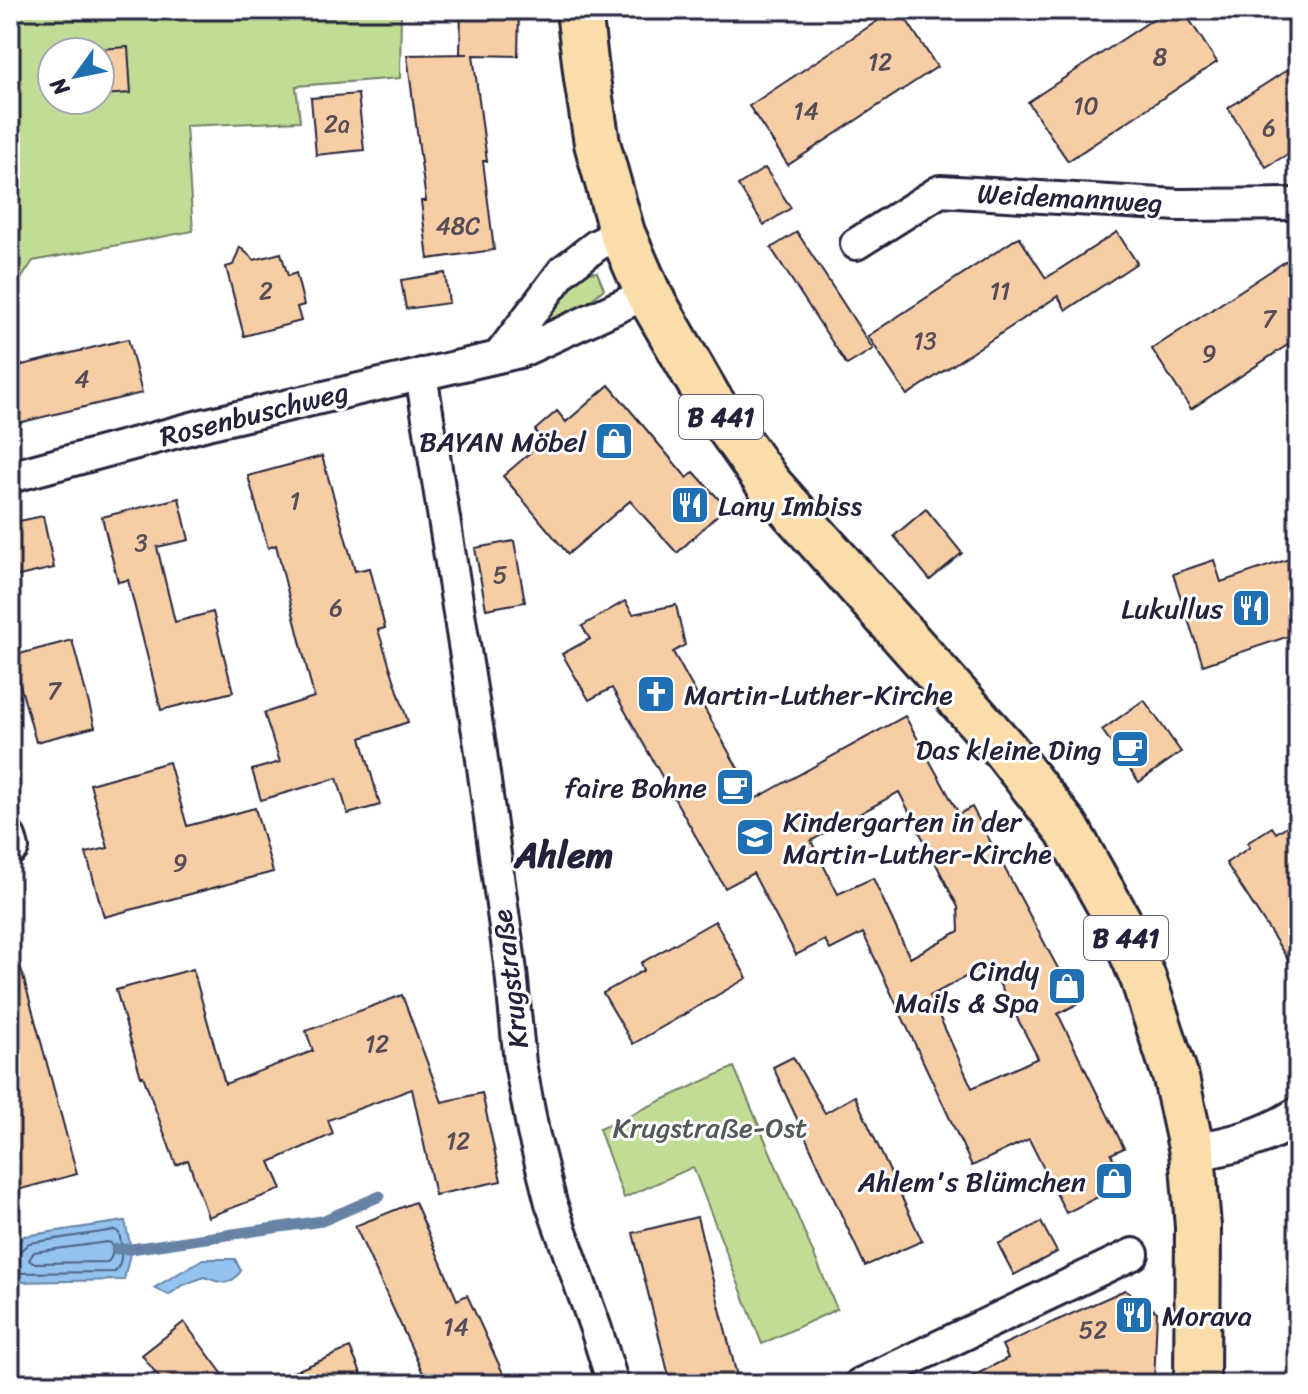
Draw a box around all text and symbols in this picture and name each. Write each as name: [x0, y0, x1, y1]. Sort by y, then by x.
north arrow: [36, 36, 116, 116]
house number: 8: [1153, 36, 1167, 78]
house number: 12: [868, 41, 892, 83]
text: N: [39, 69, 81, 104]
house number: 10: [1073, 85, 1099, 127]
house number: 14: [793, 90, 819, 132]
house number: 2a: [324, 103, 350, 145]
house number: 6: [1262, 107, 1276, 149]
street label: Weidemannweg: [976, 169, 1164, 227]
house number: 48C: [436, 205, 480, 247]
house number: 2: [259, 270, 273, 312]
house number: 11: [990, 270, 1010, 312]
house number: 7: [1262, 298, 1277, 340]
house number: 13: [913, 320, 937, 362]
house number: 9: [1202, 333, 1216, 375]
house number: 4: [75, 358, 90, 400]
street label: Rosenbuschweg: [154, 367, 354, 461]
road number: B 441: [679, 395, 763, 439]
place label: BAYAN Möbel: [419, 417, 587, 466]
shop icon: BAYAN Möbel: [593, 420, 635, 462]
house number: 1: [290, 480, 300, 522]
place label: Lany Imbiss: [718, 481, 862, 530]
restaurant icon: Lany Imbiss: [669, 484, 711, 526]
house number: 3: [134, 522, 148, 564]
house number: 5: [493, 554, 507, 596]
place label: Lukullus: [1121, 584, 1223, 633]
house number: 6: [329, 587, 343, 629]
restaurant icon: Lukullus: [1230, 587, 1272, 629]
house number: 7: [47, 670, 62, 712]
place label: Martin-Luther-Kirche: [684, 670, 953, 719]
church icon: Martin-Luther-Kirche: [635, 673, 677, 715]
place label: Das kleine Ding: [916, 725, 1102, 774]
cafe icon: Das kleine Ding: [1109, 728, 1151, 770]
place label: faire Bohne: [565, 763, 707, 812]
cafe icon: faire Bohne: [714, 766, 756, 808]
place label: Kindergarten in der Martin-Luther-Kirche: [783, 797, 1052, 878]
school or university icon: Kindergarten in der Martin-Luther-Kirche: [734, 816, 776, 858]
district label: Ahlem: [513, 823, 613, 887]
house number: 9: [173, 842, 187, 884]
street label: Krugstraße: [477, 907, 543, 1051]
road number: B 441: [1084, 916, 1168, 960]
place label: Cindy Mails & Spa: [895, 946, 1040, 1027]
shop icon: Cindy Mails & Spa: [1046, 965, 1088, 1007]
house number: 12: [365, 1023, 389, 1065]
park label: Krugstraße-Ost: [613, 1103, 807, 1152]
house number: 12: [446, 1120, 470, 1162]
place label: Ahlem's Blümchen: [857, 1157, 1086, 1206]
shop icon: Ahlem's Blümchen: [1093, 1160, 1135, 1202]
place label: Morava: [1162, 1291, 1252, 1340]
restaurant icon: Morava: [1113, 1294, 1155, 1336]
house number: 14: [443, 1306, 469, 1348]
house number: 52: [1079, 1309, 1107, 1351]

